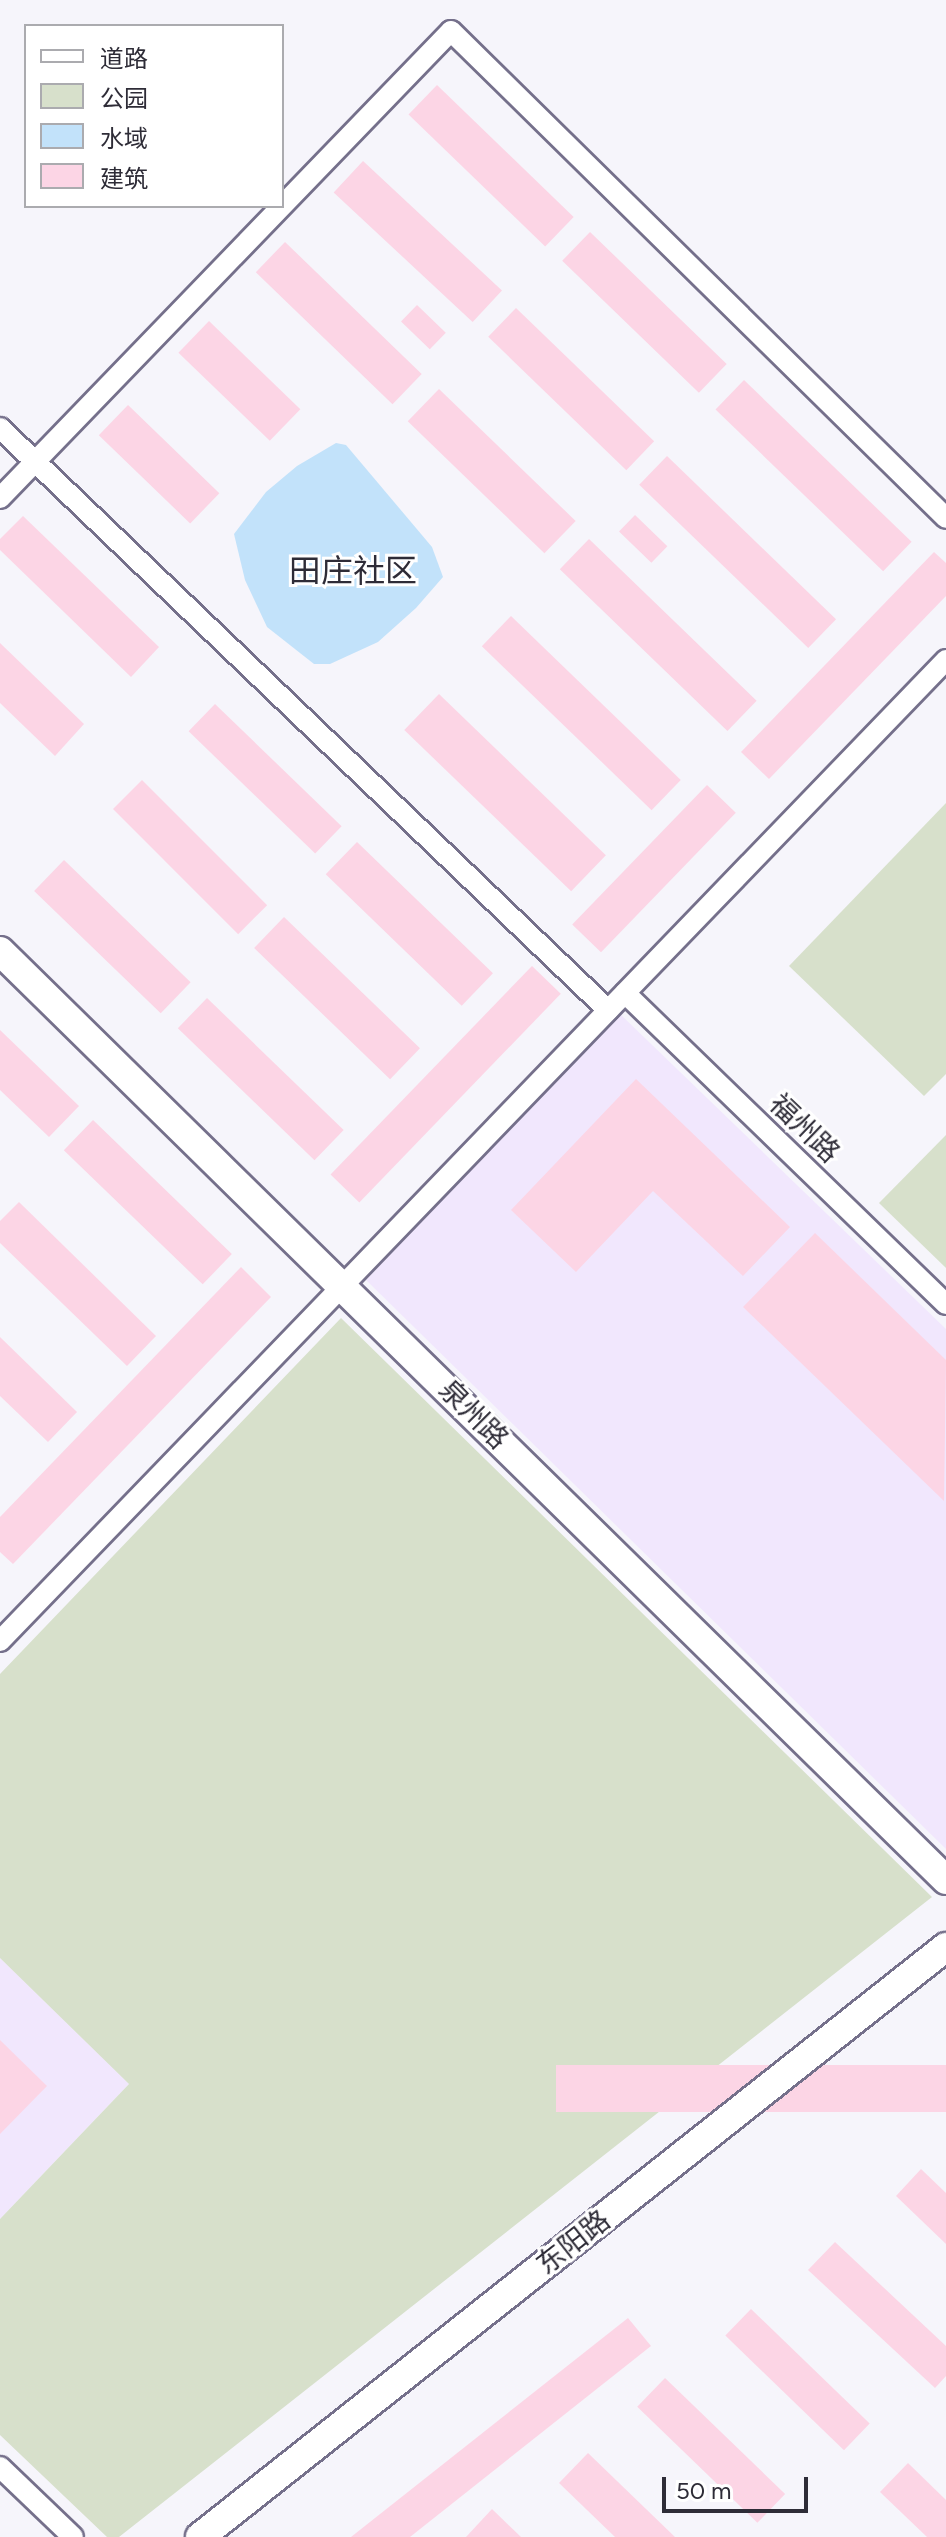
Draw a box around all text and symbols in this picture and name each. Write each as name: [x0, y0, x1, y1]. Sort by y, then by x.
legend: [24, 24, 284, 208]
text: 道路: [100, 44, 148, 73]
text: 公园: [100, 84, 148, 113]
text: 水域: [100, 124, 148, 153]
text: 建筑: [100, 164, 148, 193]
district label: 田庄社区: [289, 552, 417, 590]
street label: 福州路: [763, 1087, 847, 1169]
street label: 泉州路: [432, 1372, 516, 1456]
street label: 东阳路: [530, 2203, 616, 2281]
scale bar: [666, 2461, 812, 2511]
text: 50 m: [676, 2476, 732, 2505]

